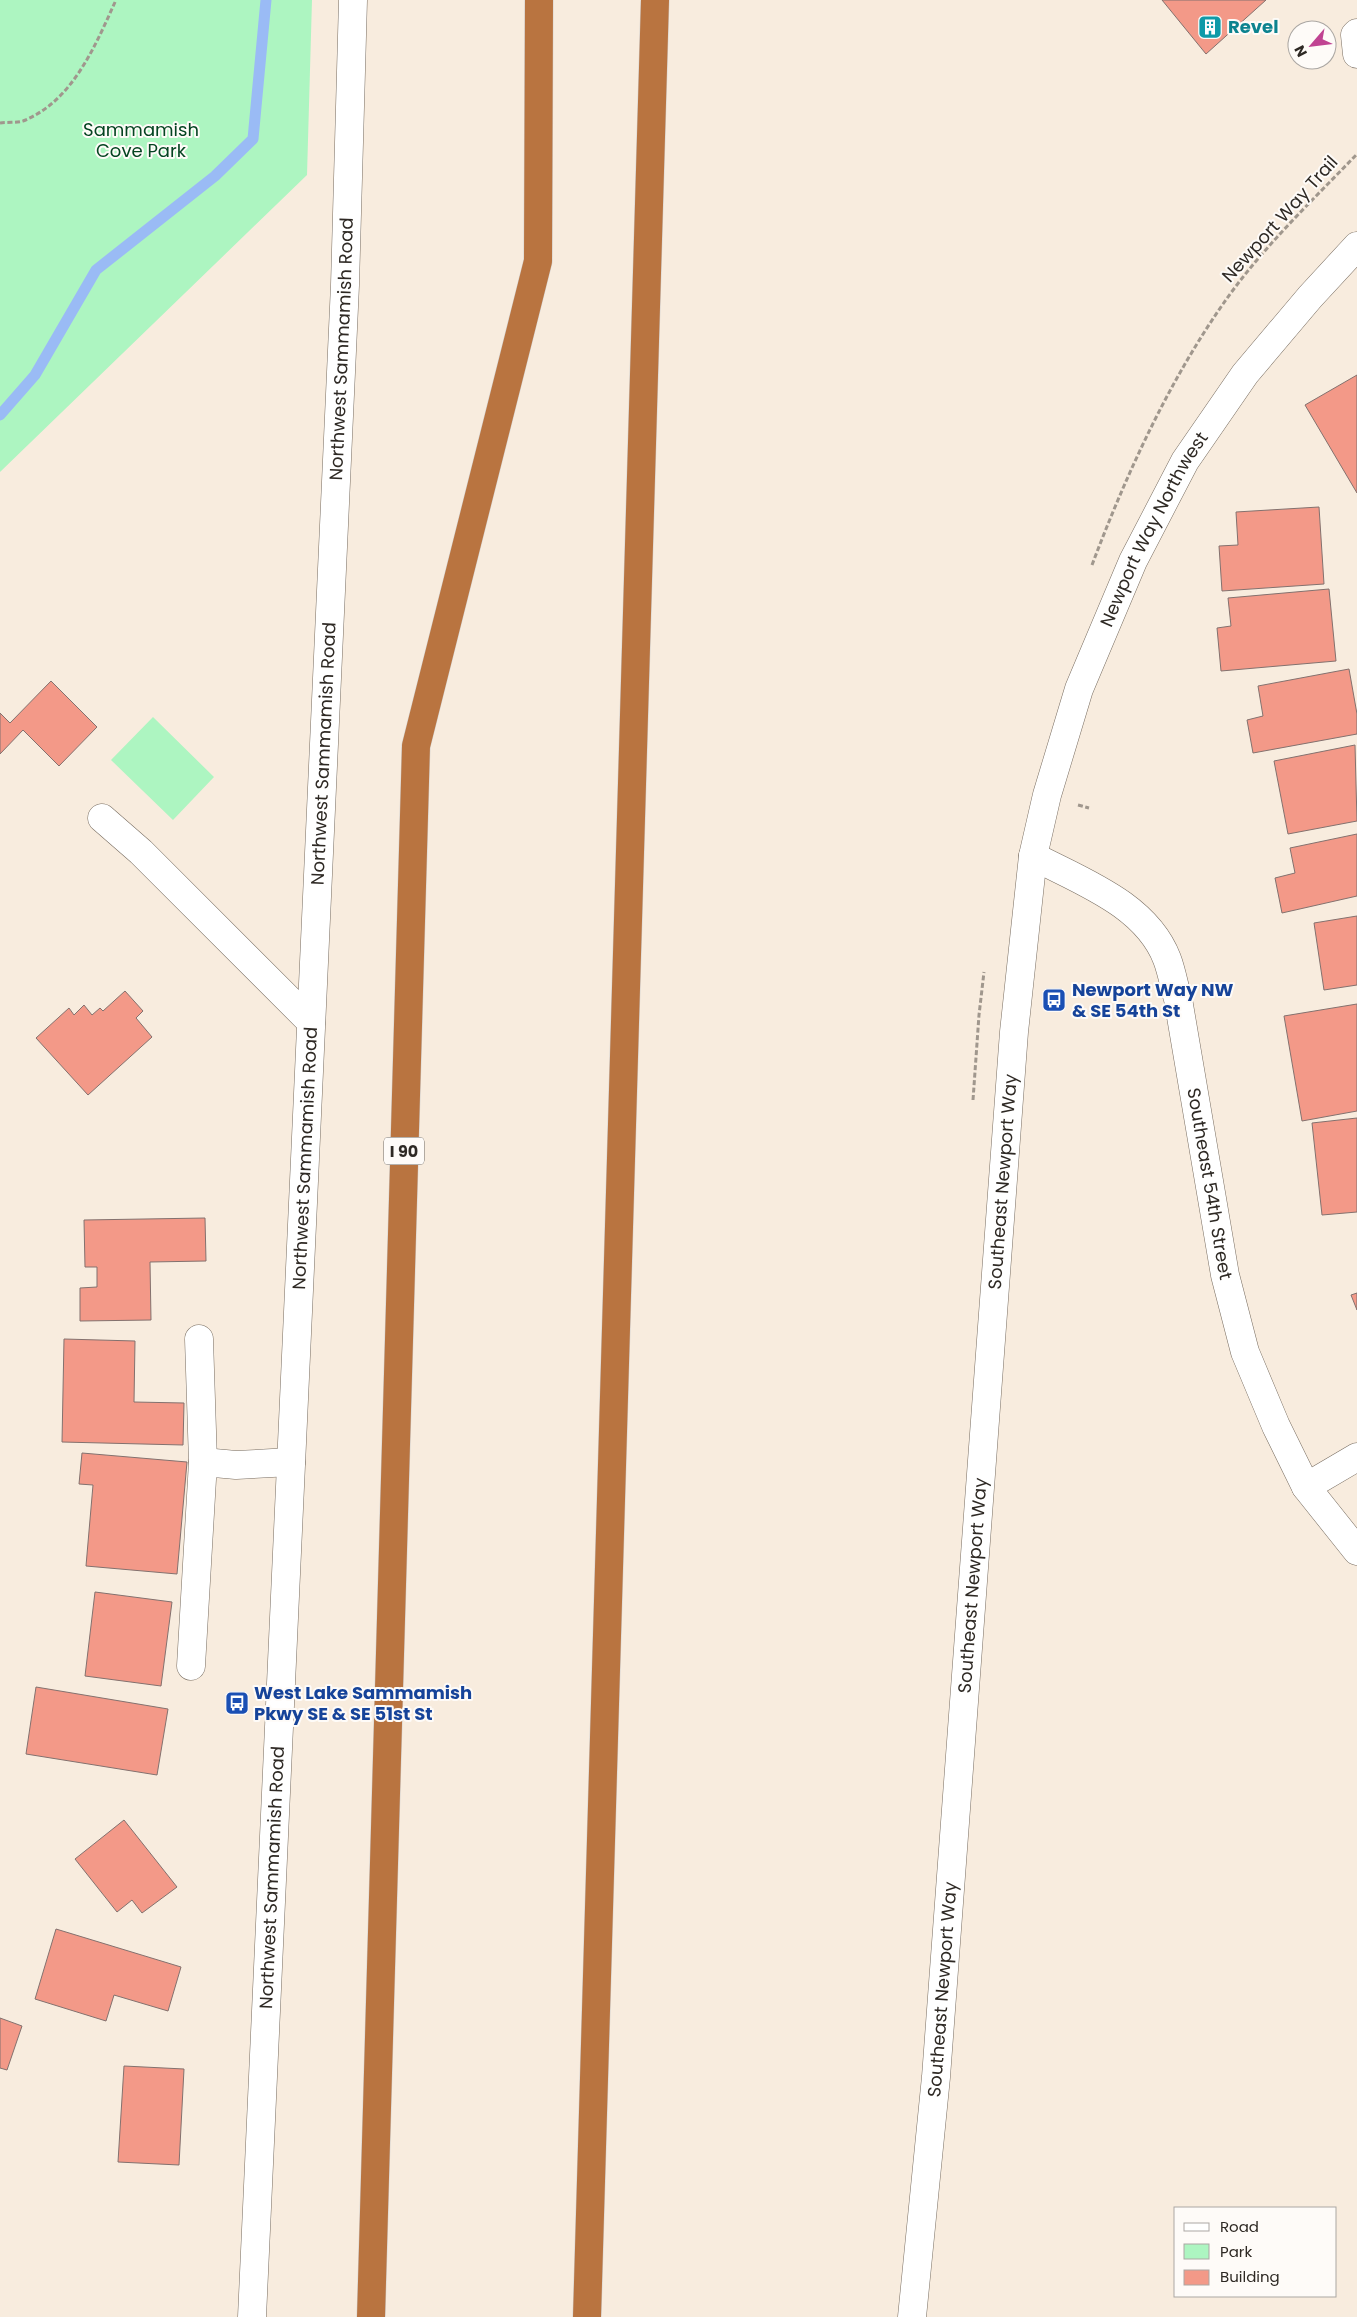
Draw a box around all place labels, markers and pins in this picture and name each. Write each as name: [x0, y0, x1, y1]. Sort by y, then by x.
building icon: Revel: [1197, 14, 1223, 40]
place label: Revel: [1228, 14, 1279, 39]
place label: Newport Way NW & SE 54th St: [1072, 977, 1234, 1023]
bus stop icon: Newport Way NW & SE 54th St: [1041, 987, 1067, 1013]
place label: West Lake Sammamish Pkwy SE & SE 51st St: [254, 1680, 472, 1726]
bus stop icon: West Lake Sammamish Pkwy SE & SE 51st St: [224, 1690, 250, 1716]

